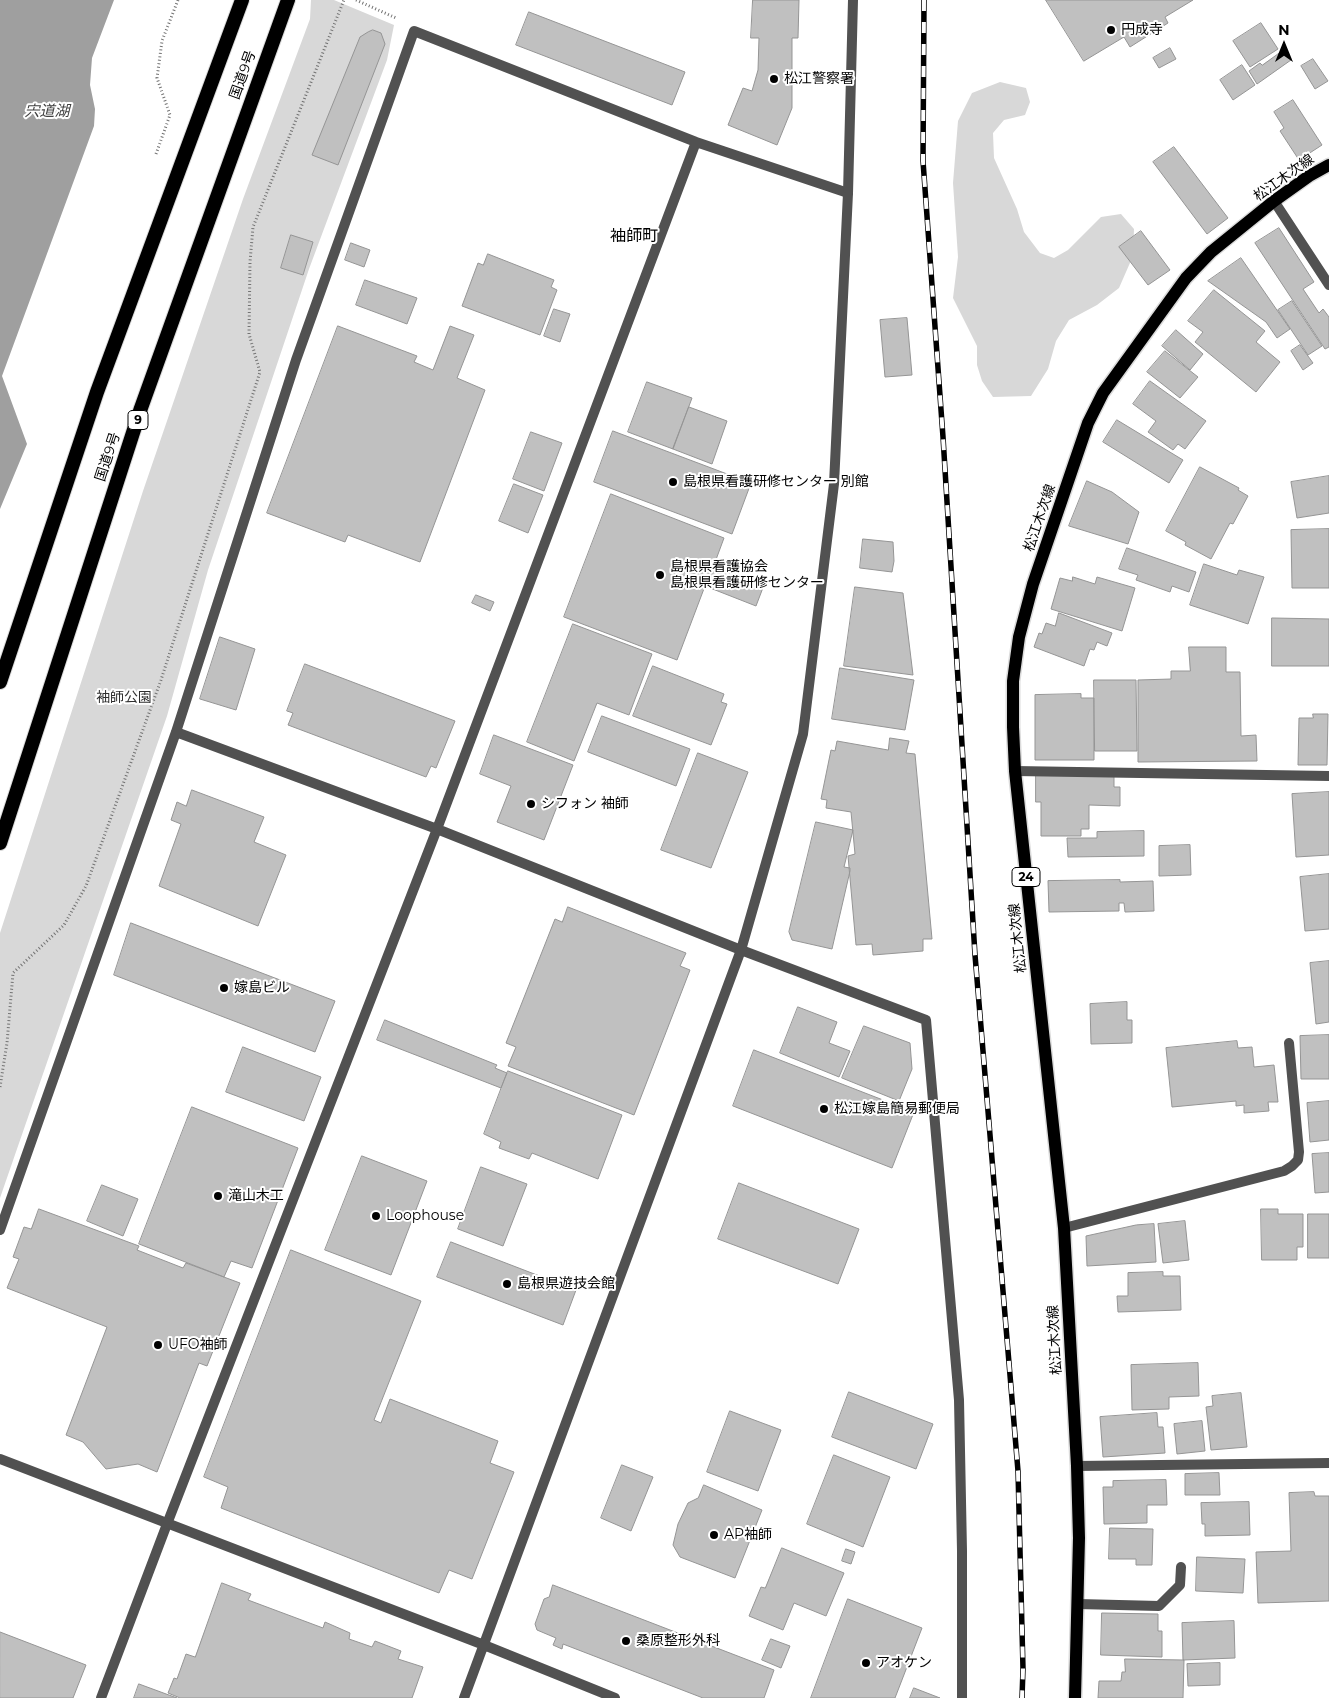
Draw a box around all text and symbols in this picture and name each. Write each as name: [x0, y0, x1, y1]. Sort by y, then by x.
north arrow: [1259, 20, 1309, 70]
text: N: [1278, 21, 1290, 39]
place label: 円成寺: [1121, 22, 1163, 38]
marker: 円成寺: [1105, 24, 1117, 36]
street label: 国道9号: [226, 48, 260, 102]
place label: 松江警察署: [784, 71, 854, 87]
marker: 松江警察署: [768, 73, 780, 85]
water label: 宍道湖: [25, 103, 69, 121]
street label: 松江木次線: [1251, 151, 1317, 205]
district label: 袖師町: [610, 226, 658, 246]
road number: 9: [128, 410, 148, 430]
street label: 国道9号: [92, 430, 124, 484]
place label: 島根県看護研修センター 別館: [683, 474, 869, 490]
marker: 島根県看護研修センター 別館: [667, 476, 679, 488]
street label: 松江木次線: [1021, 482, 1059, 554]
place label: 島根県看護協会 島根県看護研修センター: [670, 559, 824, 592]
marker: 島根県看護協会 島根県看護研修センター: [654, 569, 666, 581]
park label: 袖師公園: [96, 690, 152, 706]
place label: シフォン 袖師: [541, 796, 629, 812]
marker: シフォン 袖師: [525, 798, 537, 810]
road number: 24: [1012, 868, 1040, 886]
street label: 松江木次線: [1006, 902, 1030, 974]
place label: 嫁島ビル: [234, 980, 290, 996]
marker: 嫁島ビル: [218, 982, 230, 994]
place label: 松江嫁島簡易郵便局: [834, 1101, 960, 1117]
marker: 松江嫁島簡易郵便局: [818, 1103, 830, 1115]
place label: 滝山木工: [228, 1188, 284, 1204]
marker: 滝山木工: [212, 1190, 224, 1202]
place label: Loophouse: [386, 1208, 464, 1224]
marker: Loophouse: [370, 1210, 382, 1222]
place label: 島根県遊技会館: [517, 1276, 615, 1292]
marker: 島根県遊技会館: [501, 1278, 513, 1290]
street label: 松江木次線: [1045, 1305, 1065, 1375]
place label: UFO袖師: [168, 1337, 228, 1353]
marker: UFO袖師: [152, 1339, 164, 1351]
place label: AP袖師: [724, 1527, 772, 1543]
marker: AP袖師: [708, 1529, 720, 1541]
place label: 桑原整形外科: [636, 1633, 720, 1649]
marker: 桑原整形外科: [620, 1635, 632, 1647]
place label: アオケン: [876, 1655, 932, 1671]
marker: アオケン: [860, 1657, 872, 1669]

